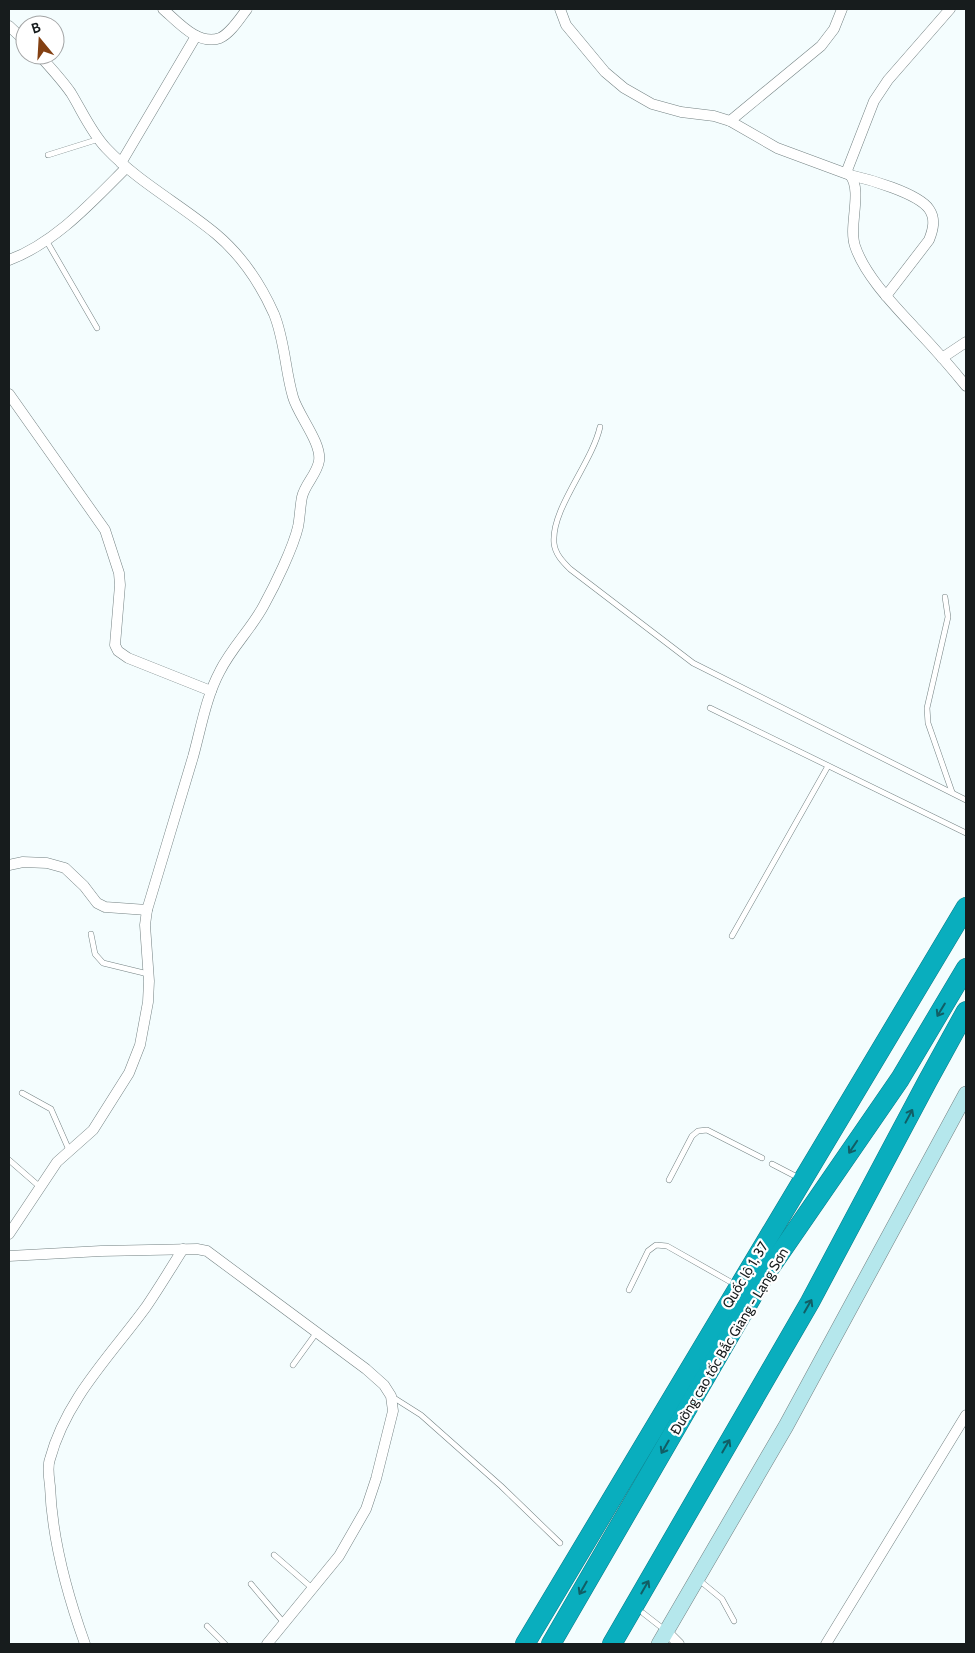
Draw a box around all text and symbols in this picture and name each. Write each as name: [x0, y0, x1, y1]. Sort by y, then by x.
north arrow: [15, 15, 65, 65]
text: B: [29, 18, 43, 38]
one-way arrow: [936, 1002, 946, 1017]
one-way arrow: [905, 1109, 914, 1124]
one-way arrow: [848, 1139, 858, 1153]
street label: Quốc lộ 1, 37: [718, 1238, 772, 1312]
street label: Đường cao tốc Bắc Giang - Lạng Sơn: [666, 1244, 792, 1438]
one-way arrow: [803, 1298, 813, 1313]
one-way arrow: [660, 1440, 670, 1455]
one-way arrow: [722, 1440, 732, 1454]
one-way arrow: [578, 1580, 588, 1594]
one-way arrow: [640, 1580, 650, 1595]

